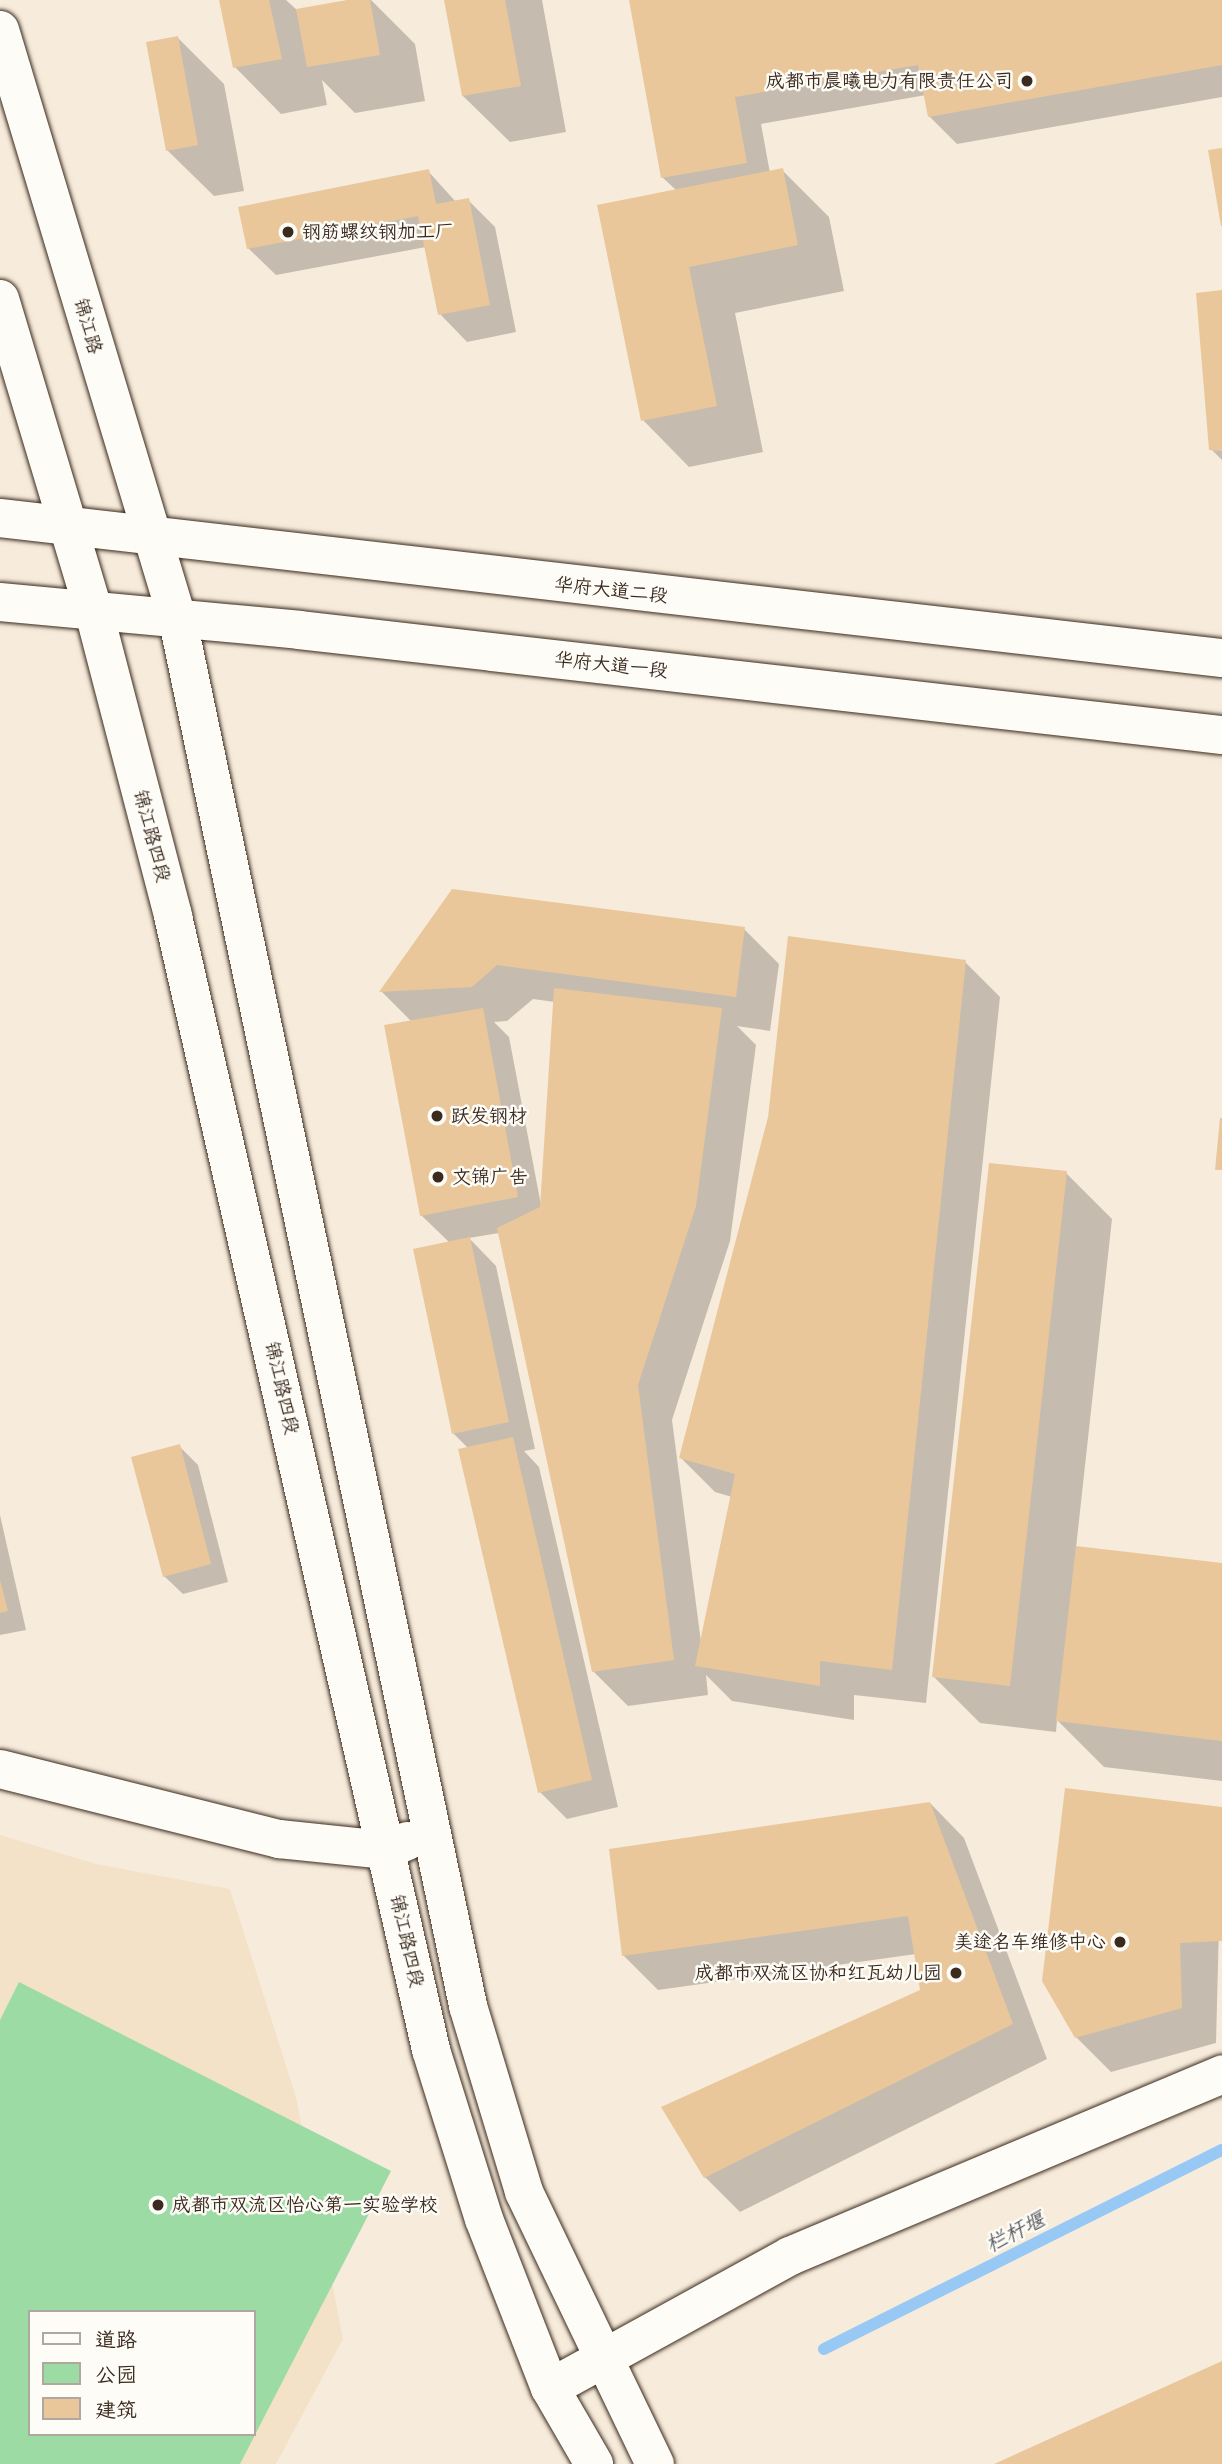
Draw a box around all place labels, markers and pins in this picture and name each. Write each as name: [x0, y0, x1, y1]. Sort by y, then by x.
place label: 成都市晨曦电力有限责任公司: [766, 70, 1013, 92]
marker: 成都市晨曦电力有限责任公司: [1019, 73, 1035, 89]
place label: 钢筋螺纹钢加工厂: [302, 221, 454, 243]
marker: 钢筋螺纹钢加工厂: [280, 224, 296, 240]
place label: 跃发钢材: [451, 1105, 527, 1127]
marker: 跃发钢材: [429, 1108, 445, 1124]
place label: 文锦广告: [452, 1166, 528, 1188]
marker: 文锦广告: [430, 1169, 446, 1185]
place label: 美途名车维修中心: [954, 1931, 1106, 1953]
marker: 美途名车维修中心: [1112, 1934, 1128, 1950]
place label: 成都市双流区协和红瓦幼儿园: [695, 1962, 942, 1984]
marker: 成都市双流区协和红瓦幼儿园: [948, 1965, 964, 1981]
place label: 成都市双流区怡心第一实验学校: [172, 2194, 438, 2216]
marker: 成都市双流区怡心第一实验学校: [150, 2197, 166, 2213]

